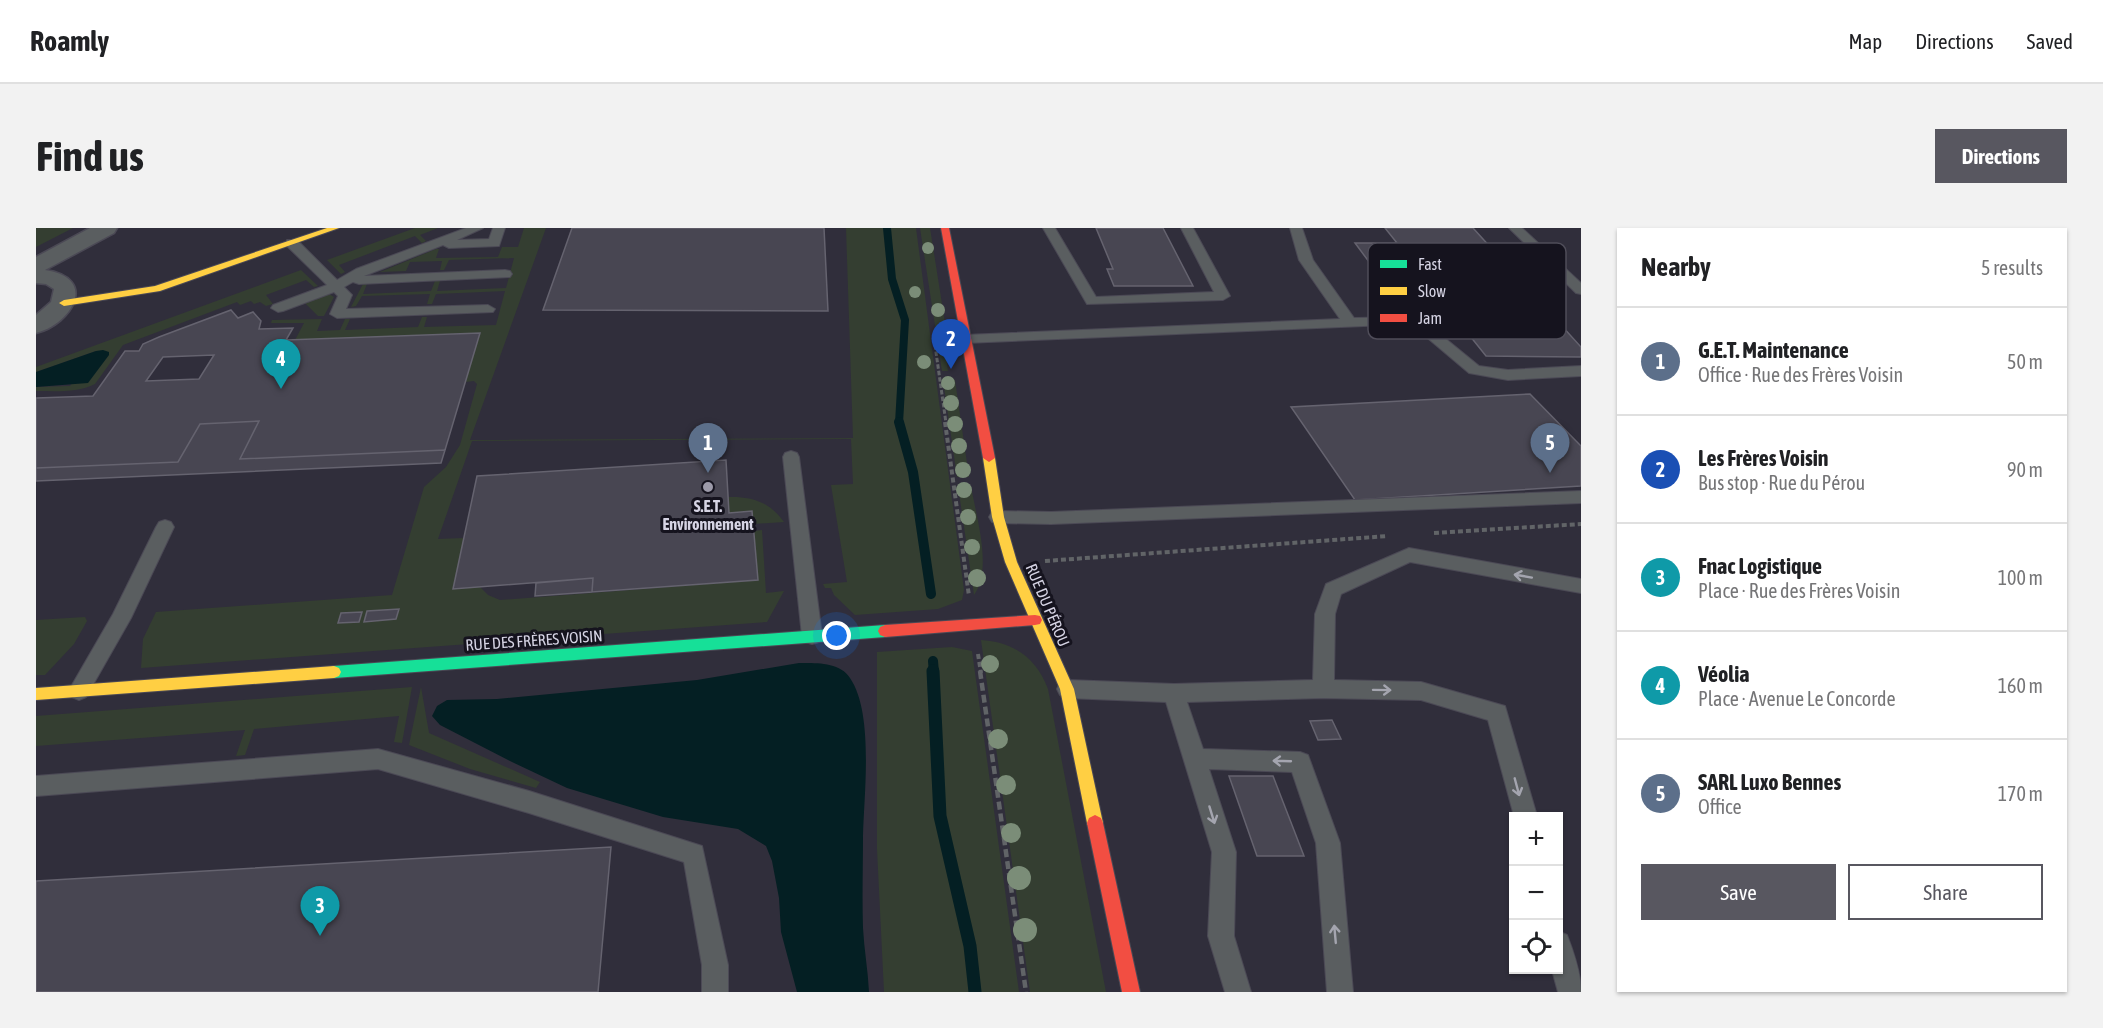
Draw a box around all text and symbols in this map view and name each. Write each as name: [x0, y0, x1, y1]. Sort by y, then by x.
text: Roamly: [30, 25, 109, 57]
text: Map: [1848, 29, 1882, 53]
text: Directions: [1915, 29, 1994, 53]
text: Saved: [2027, 29, 2073, 53]
button: Directions: [1935, 129, 2067, 183]
text: Find us: [36, 132, 144, 180]
legend: [1368, 243, 1566, 339]
text: Nearby: [1641, 252, 1711, 282]
text: Fast: [1418, 255, 1442, 273]
text: 5 results: [1981, 256, 2043, 279]
text: Slow: [1418, 282, 1446, 300]
text: Jam: [1418, 309, 1442, 327]
pin: 2: [932, 320, 970, 369]
text: G.E.T. Maintenance: [1698, 337, 1849, 363]
pin: 4: [262, 340, 300, 389]
text: 1: [1656, 350, 1665, 373]
text: 50 m: [2007, 350, 2043, 373]
text: Office · Rue des Frères Voisin: [1698, 363, 1903, 386]
pin: 1: [688, 424, 728, 473]
pin: 5: [1530, 424, 1570, 473]
text: Les Frères Voisin: [1698, 445, 1828, 471]
text: 2: [1656, 458, 1665, 481]
text: 90 m: [2007, 458, 2043, 481]
text: Bus stop · Rue du Pérou: [1698, 471, 1865, 494]
marker: S.E.T. Environnement: [701, 480, 715, 494]
place label: S.E.T. Environnement: [662, 497, 754, 533]
text: Fnac Logistique: [1698, 553, 1822, 579]
street label: RUE DU PÉROU: [1022, 561, 1074, 649]
text: 3: [1656, 566, 1665, 589]
text: 100 m: [1998, 566, 2043, 589]
one-way arrow: [1514, 570, 1534, 581]
text: Place · Rue des Frères Voisin: [1698, 579, 1900, 602]
your location: [822, 621, 851, 650]
street label: RUE DES FRÈRES VOISIN: [465, 626, 603, 654]
text: Véolia: [1698, 661, 1749, 687]
text: 4: [1656, 674, 1665, 697]
text: 160 m: [1998, 674, 2043, 697]
one-way arrow: [1371, 684, 1391, 696]
text: Place · Avenue Le Concorde: [1698, 687, 1896, 710]
one-way arrow: [1272, 756, 1292, 767]
text: SARL Luxo Bennes: [1698, 769, 1841, 795]
one-way arrow: [1512, 777, 1523, 796]
text: 5: [1656, 782, 1665, 805]
text: 170 m: [1998, 782, 2043, 805]
text: Office: [1698, 795, 1742, 818]
one-way arrow: [1208, 805, 1219, 824]
map controls: [1509, 812, 1563, 974]
button: +: [1509, 812, 1563, 866]
button: Save: [1641, 864, 1836, 920]
button: Share: [1848, 864, 2043, 920]
button: −: [1509, 866, 1563, 920]
pin: 3: [300, 886, 340, 936]
button: locate: [1509, 920, 1563, 974]
one-way arrow: [1329, 924, 1340, 944]

